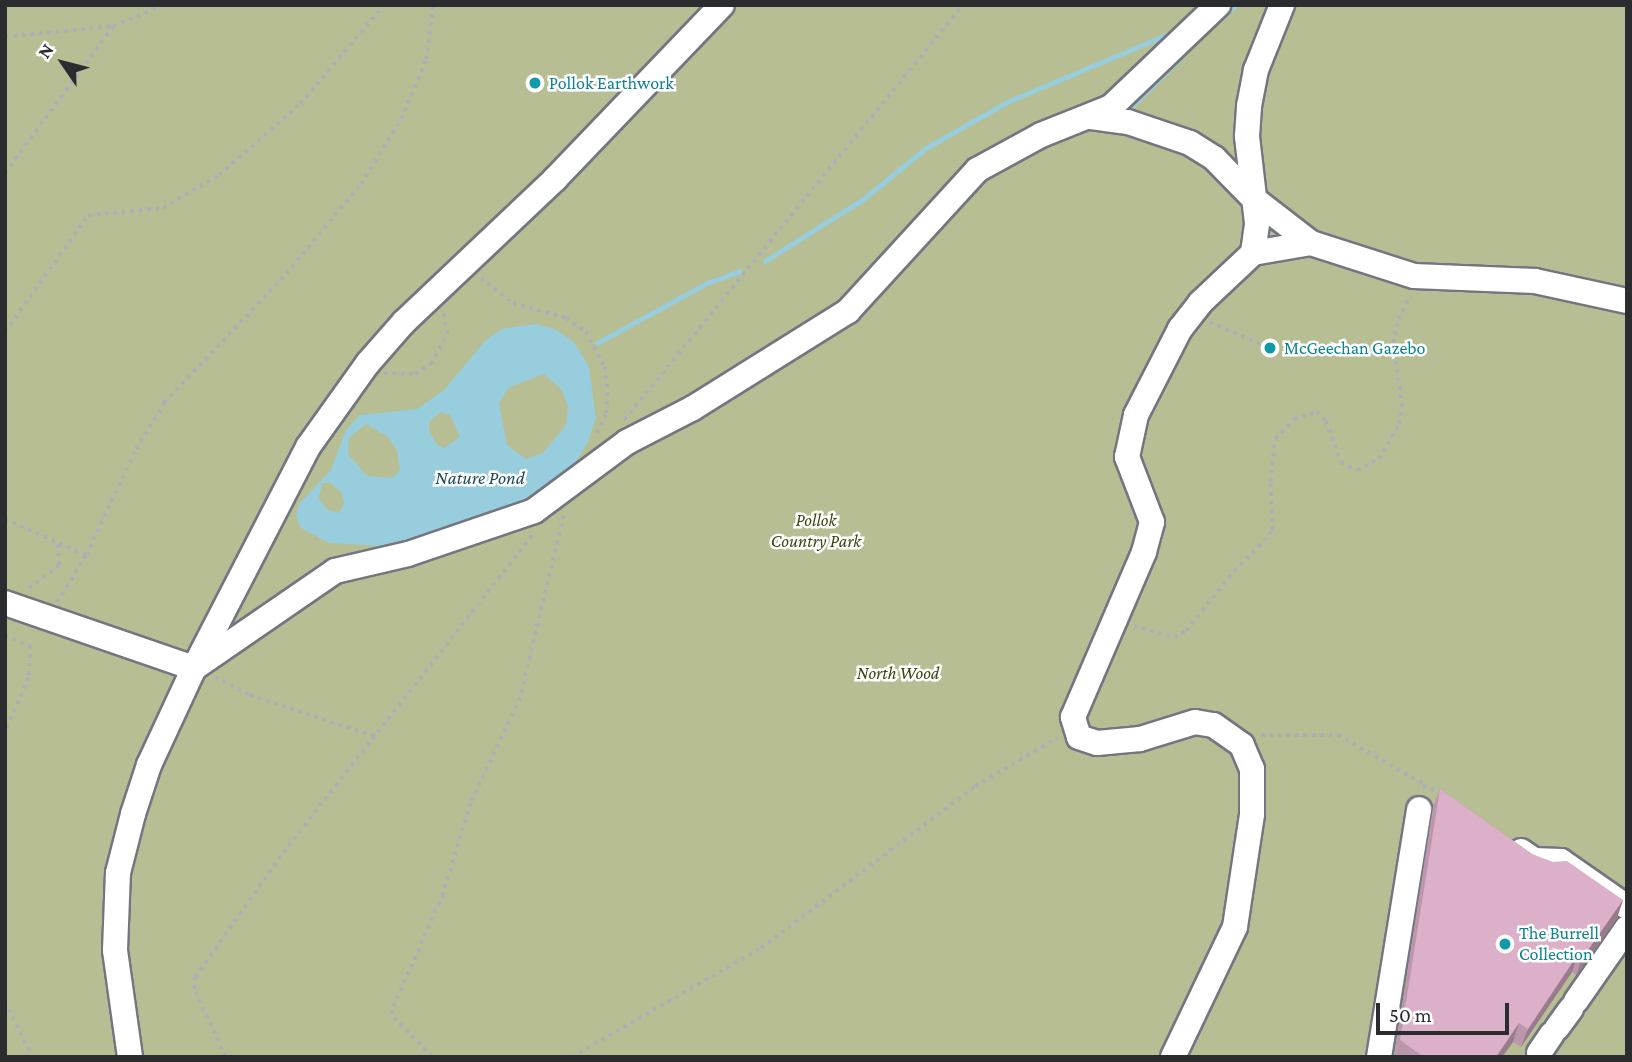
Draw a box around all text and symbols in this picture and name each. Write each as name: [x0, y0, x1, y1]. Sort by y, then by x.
north arrow: [28, 28, 98, 98]
text: N: [33, 39, 58, 62]
place label: Pollok Earthwork: [549, 72, 674, 94]
marker: Pollok Earthwork: [527, 75, 543, 91]
place label: McGeechan Gazebo: [1284, 337, 1425, 359]
marker: McGeechan Gazebo: [1262, 340, 1278, 356]
water label: Nature Pond: [435, 467, 525, 489]
park label: Pollok Country Park: [771, 510, 861, 552]
park label: North Wood: [857, 662, 939, 684]
place label: The Burrell Collection: [1519, 923, 1599, 965]
marker: The Burrell Collection: [1497, 936, 1513, 952]
scale bar: [1380, 988, 1513, 1032]
text: 50 m: [1389, 1003, 1432, 1027]

